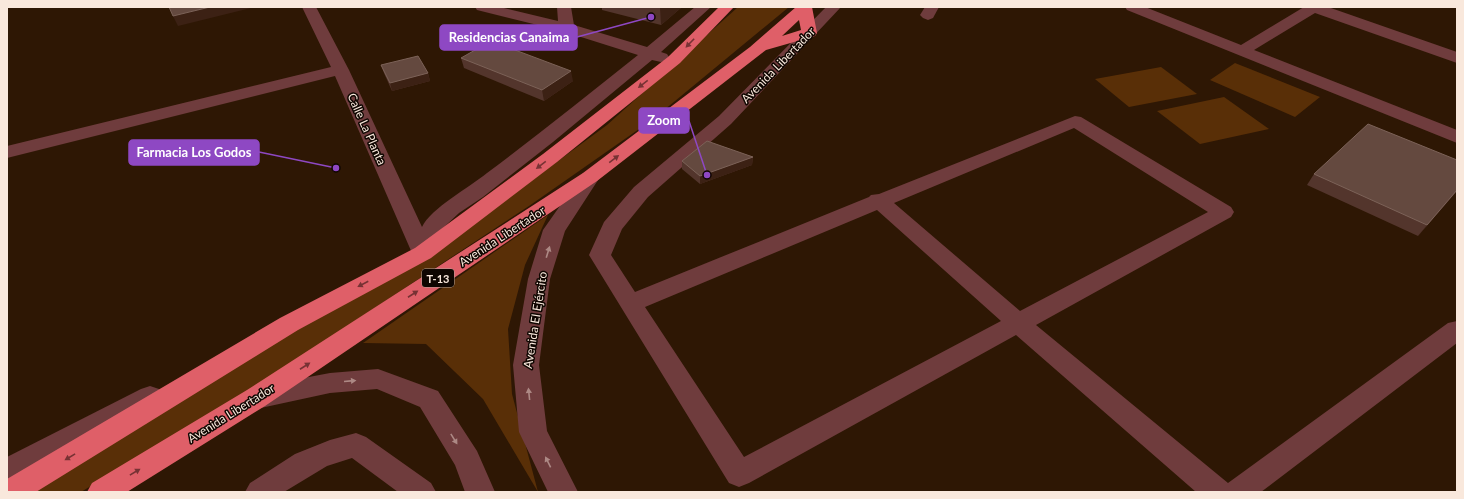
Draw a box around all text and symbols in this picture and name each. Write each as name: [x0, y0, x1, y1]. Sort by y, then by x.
street label: Avenida Libertador: [738, 23, 819, 106]
callout: Residencias Canaima: [440, 25, 577, 50]
text: Residencias Canaima: [449, 29, 569, 45]
one-way arrow: [685, 38, 695, 48]
one-way arrow: [638, 80, 649, 89]
street label: Calle La Planta: [344, 91, 390, 167]
callout: Zoom: [639, 108, 689, 133]
text: Zoom: [647, 112, 681, 128]
callout: Farmacia Los Godos: [129, 140, 259, 165]
text: Farmacia Los Godos: [137, 144, 252, 160]
one-way arrow: [609, 155, 619, 163]
one-way arrow: [536, 161, 547, 169]
street label: Avenida Libertador: [456, 202, 549, 270]
one-way arrow: [545, 246, 551, 258]
road number: T-13: [422, 269, 454, 287]
street label: Avenida El Ejército: [520, 270, 550, 370]
one-way arrow: [358, 281, 369, 288]
one-way arrow: [408, 290, 419, 298]
one-way arrow: [300, 362, 310, 370]
one-way arrow: [344, 378, 356, 385]
street label: Avenida Libertador: [185, 380, 278, 446]
one-way arrow: [526, 387, 532, 400]
one-way arrow: [450, 434, 458, 444]
one-way arrow: [64, 453, 76, 460]
one-way arrow: [545, 456, 551, 468]
one-way arrow: [129, 468, 141, 475]

